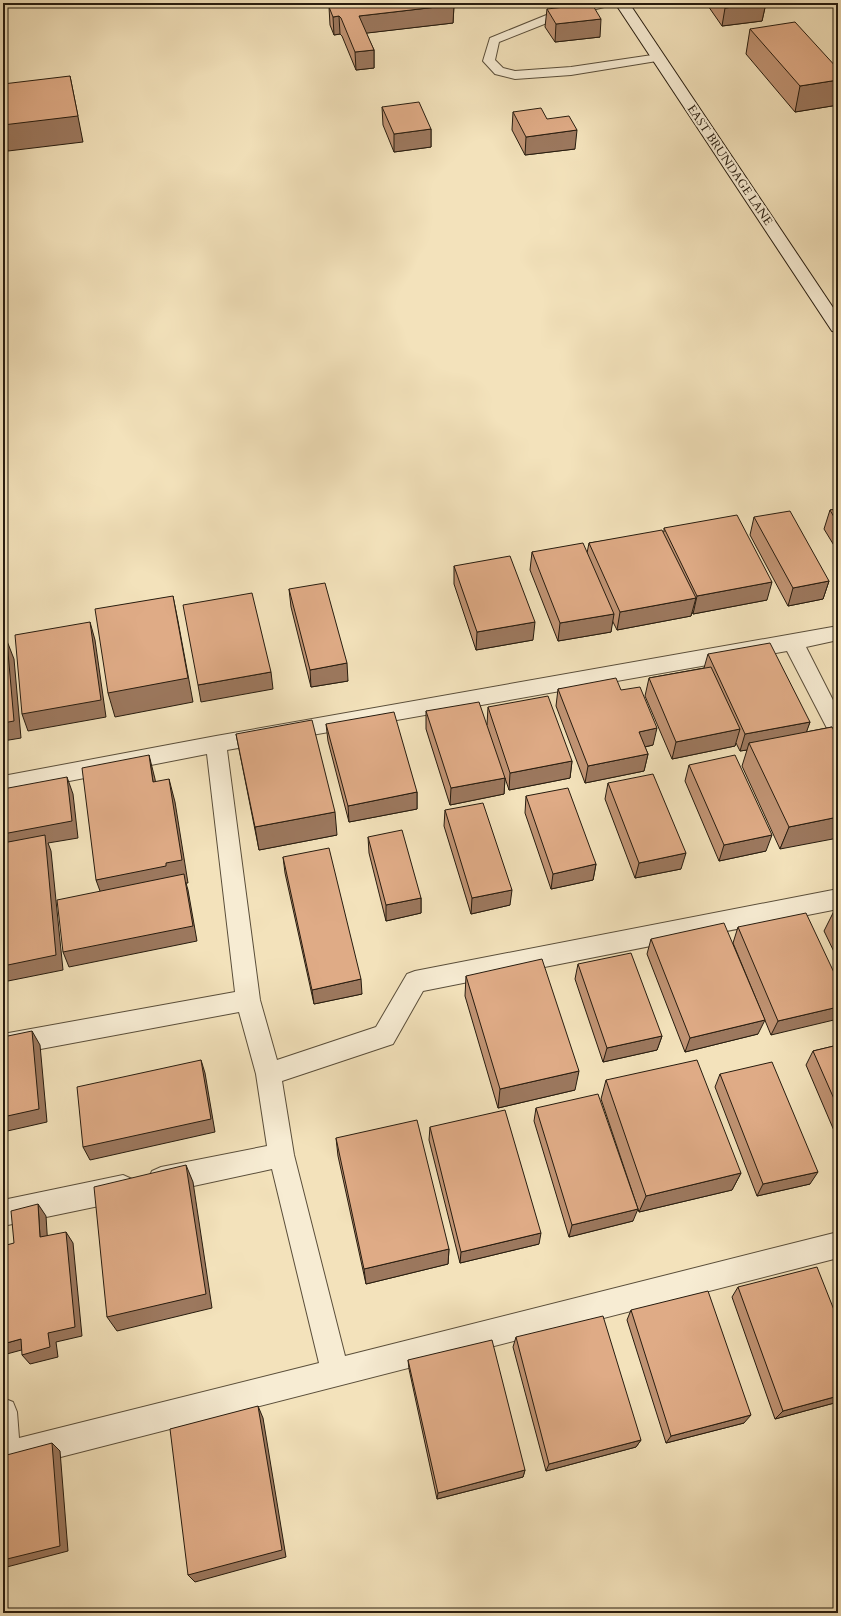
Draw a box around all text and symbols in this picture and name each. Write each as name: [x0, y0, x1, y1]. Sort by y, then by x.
street label: EAST BRUNDAGE LANE: [684, 102, 776, 228]

